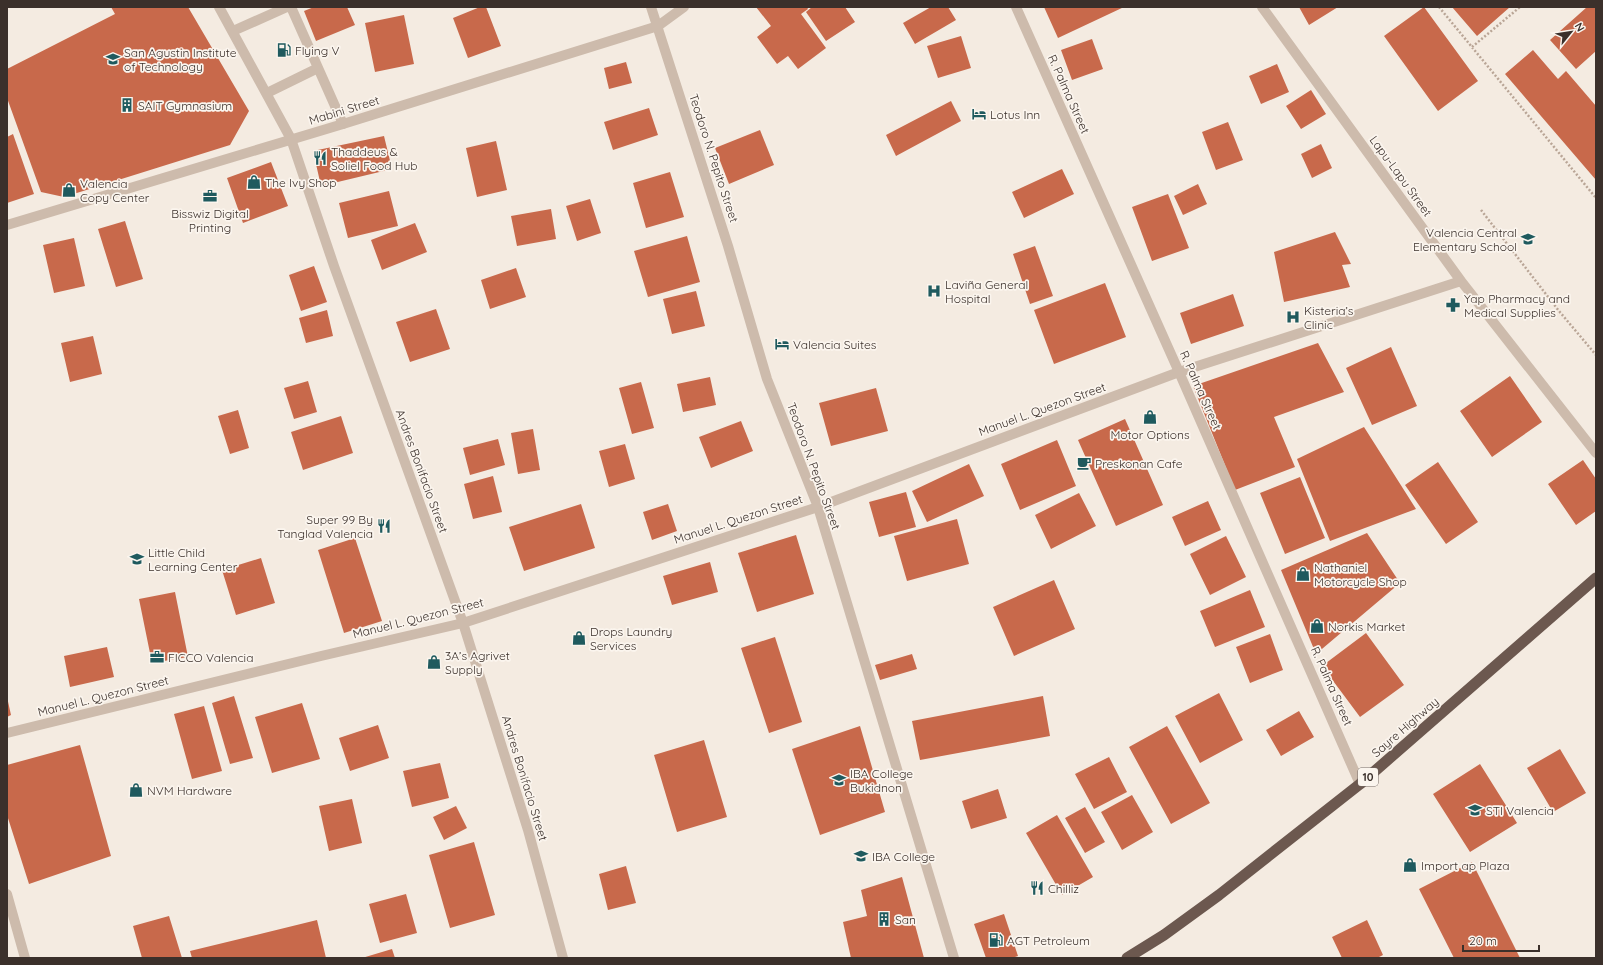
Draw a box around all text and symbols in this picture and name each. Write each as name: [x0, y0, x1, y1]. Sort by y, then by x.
north arrow: [1551, 12, 1591, 52]
text: N: [1572, 20, 1588, 34]
fuel station icon: Flying V: [276, 42, 292, 58]
place label: Flying V: [295, 43, 339, 58]
place label: San Agustin Institute of Technology: [124, 45, 237, 74]
school or university icon: San Agustin Institute of Technology: [105, 51, 121, 67]
street label: R. Palma Street: [1045, 52, 1093, 136]
street label: Mabini Street: [307, 92, 381, 128]
street label: Teodoro N. Pepito Street: [686, 92, 742, 224]
building icon: SAIT Gymnasium: [119, 97, 135, 113]
place label: SAIT Gymnasium: [138, 98, 232, 113]
hotel icon: Lotus Inn: [971, 106, 987, 122]
place label: Lotus Inn: [990, 107, 1040, 122]
street label: Lapu-Lapu Street: [1367, 133, 1435, 219]
place label: Thaddeus & Soliel Food Hub: [331, 144, 418, 173]
restaurant icon: Thaddeus & Soliel Food Hub: [312, 150, 328, 166]
shop icon: The Ivy Shop: [246, 174, 262, 190]
place label: The Ivy Shop: [265, 175, 337, 190]
place label: Valencia Copy Center: [80, 176, 150, 205]
shop icon: Valencia Copy Center: [61, 182, 77, 198]
office icon: Bisswiz Digital Printing: [202, 188, 218, 204]
place label: Bisswiz Digital Printing: [171, 206, 249, 235]
place label: Valencia Central Elementary School: [1413, 225, 1517, 254]
school or university icon: Valencia Central Elementary School: [1520, 231, 1536, 247]
place label: Laviña General Hospital: [945, 277, 1028, 306]
hospital icon: Laviña General Hospital: [926, 283, 942, 299]
place label: Yap Pharmacy and Medical Supplies: [1464, 291, 1570, 320]
pharmacy icon: Yap Pharmacy and Medical Supplies: [1445, 297, 1461, 313]
place label: Kisteria’s Clinic: [1304, 303, 1354, 332]
hospital icon: Kisteria’s Clinic: [1285, 309, 1301, 325]
hotel icon: Valencia Suites: [774, 336, 790, 352]
place label: Valencia Suites: [793, 337, 877, 352]
street label: R. Palma Street: [1177, 348, 1225, 432]
street label: Manuel L. Quezon Street: [976, 379, 1108, 439]
street label: Teodoro N. Pepito Street: [784, 400, 844, 532]
street label: Andres Bonifacio Street: [393, 407, 451, 535]
shop icon: Motor Options: [1142, 409, 1158, 425]
place label: Motor Options: [1110, 427, 1190, 442]
cafe icon: Preskonan Cafe: [1076, 455, 1092, 471]
place label: Preskonan Cafe: [1095, 456, 1183, 471]
street label: Manuel L. Quezon Street: [672, 491, 804, 547]
place label: Super 99 By Tanglad Valencia: [277, 512, 373, 541]
restaurant icon: Super 99 By Tanglad Valencia: [376, 518, 392, 534]
place label: Little Child Learning Center: [148, 545, 238, 574]
school or university icon: Little Child Learning Center: [129, 551, 145, 567]
place label: Nathaniel Motorcycle Shop: [1314, 560, 1407, 589]
shop icon: Nathaniel Motorcycle Shop: [1295, 566, 1311, 582]
street label: Manuel L. Quezon Street: [351, 594, 485, 642]
shop icon: Norkis Market: [1309, 618, 1325, 634]
place label: Norkis Market: [1328, 619, 1405, 634]
place label: Drops Laundry Services: [590, 624, 672, 653]
shop icon: Drops Laundry Services: [571, 630, 587, 646]
street label: R. Palma Street: [1308, 644, 1356, 728]
place label: 3A’s Agrivet Supply: [445, 648, 510, 677]
office icon: FICCO Valencia: [149, 649, 165, 665]
place label: FICCO Valencia: [168, 650, 253, 665]
shop icon: 3A’s Agrivet Supply: [426, 654, 442, 670]
street label: Manuel L. Quezon Street: [36, 672, 170, 720]
street label: Sayre Highway: [1368, 694, 1442, 760]
street label: Andres Bonifacio Street: [499, 714, 551, 842]
place label: IBA College Bukidnon: [850, 766, 913, 795]
road number: 10: [1358, 768, 1378, 786]
school or university icon: IBA College Bukidnon: [831, 772, 847, 788]
shop icon: NVM Hardware: [128, 782, 144, 798]
place label: NVM Hardware: [147, 783, 232, 798]
school or university icon: STI Valencia: [1467, 802, 1483, 818]
place label: STI Valencia: [1486, 803, 1554, 818]
school or university icon: IBA College: [853, 848, 869, 864]
place label: IBA College: [872, 849, 935, 864]
shop icon: Import ap Plaza: [1402, 857, 1418, 873]
place label: Import ap Plaza: [1421, 858, 1509, 873]
restaurant icon: Chilliz: [1029, 880, 1045, 896]
place label: Chilliz: [1048, 881, 1079, 896]
building icon: San: [876, 911, 892, 927]
place label: San: [895, 912, 916, 927]
scale bar: [1463, 927, 1539, 953]
fuel station icon: AGT Petroleum: [988, 932, 1004, 948]
place label: AGT Petroleum: [1007, 933, 1090, 948]
text: 20 m: [1469, 933, 1497, 948]

